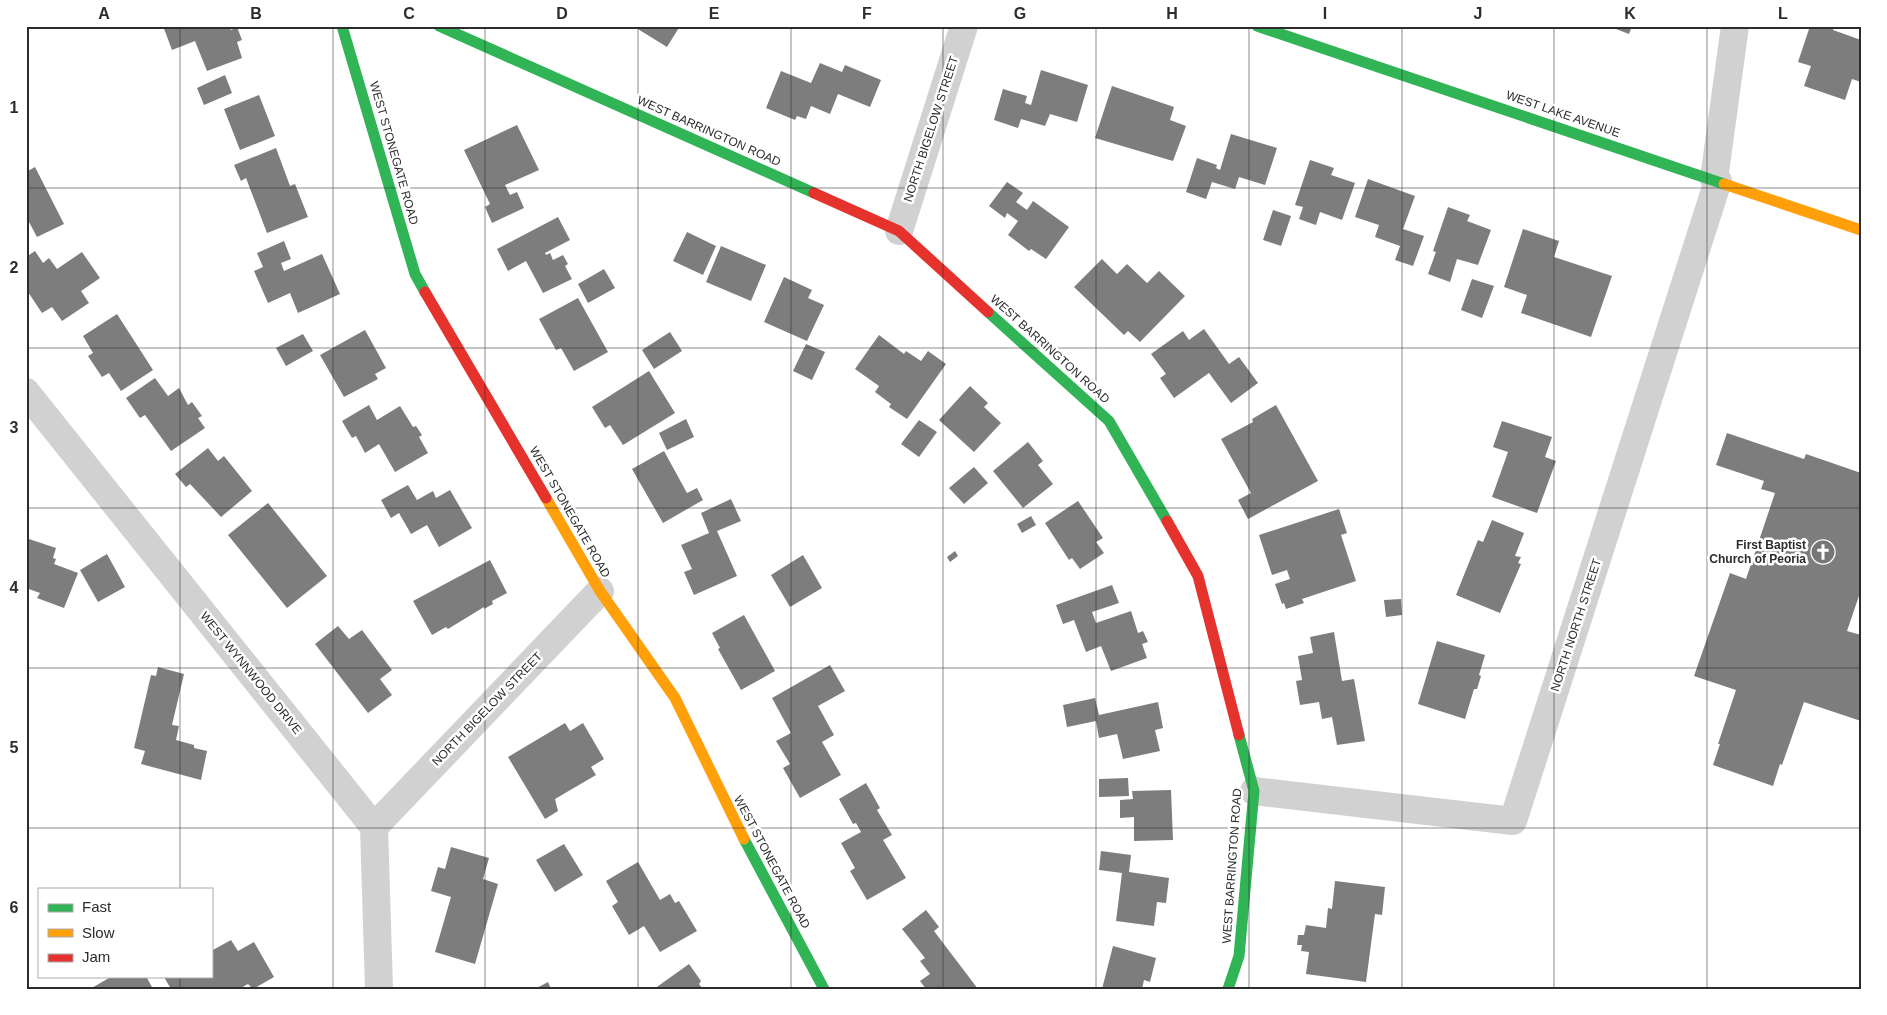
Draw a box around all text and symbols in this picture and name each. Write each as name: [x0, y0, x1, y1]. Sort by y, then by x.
text: A: [98, 5, 110, 22]
text: B: [250, 5, 262, 22]
text: C: [403, 5, 415, 22]
text: D: [556, 5, 568, 22]
text: E: [709, 5, 720, 22]
text: F: [862, 5, 872, 22]
text: G: [1014, 5, 1026, 22]
text: H: [1166, 5, 1178, 22]
text: I: [1323, 5, 1327, 22]
text: J: [1474, 5, 1482, 22]
text: K: [1624, 5, 1636, 22]
text: L: [1778, 5, 1788, 22]
street label: NORTH BIGELOW STREET: [901, 54, 961, 204]
street label: WEST STONEGATE ROAD: [367, 80, 421, 227]
street label: WEST LAKE AVENUE: [1504, 88, 1622, 140]
street label: WEST BARRINGTON ROAD: [635, 93, 783, 169]
text: 1: [10, 99, 19, 116]
text: 2: [10, 259, 19, 276]
street label: WEST BARRINGTON ROAD: [988, 292, 1113, 406]
text: 3: [10, 419, 19, 436]
street label: WEST STONEGATE ROAD: [527, 444, 613, 580]
place label: First Baptist Church of Peoria: [1709, 538, 1806, 566]
church icon: First Baptist Church of Peoria: [1810, 539, 1836, 565]
street label: NORTH NORTH STREET: [1548, 556, 1604, 693]
text: 4: [10, 579, 19, 596]
street label: WEST WYNNWOOD DRIVE: [197, 609, 305, 737]
street label: NORTH BIGELOW STREET: [429, 649, 545, 769]
text: 5: [10, 739, 19, 756]
street label: WEST BARRINGTON ROAD: [1220, 788, 1244, 944]
street label: WEST STONEGATE ROAD: [731, 793, 813, 931]
legend: [38, 888, 212, 978]
text: Fast: [82, 898, 112, 915]
text: 6: [10, 899, 19, 916]
text: Slow: [82, 924, 115, 941]
text: Jam: [82, 948, 110, 965]

